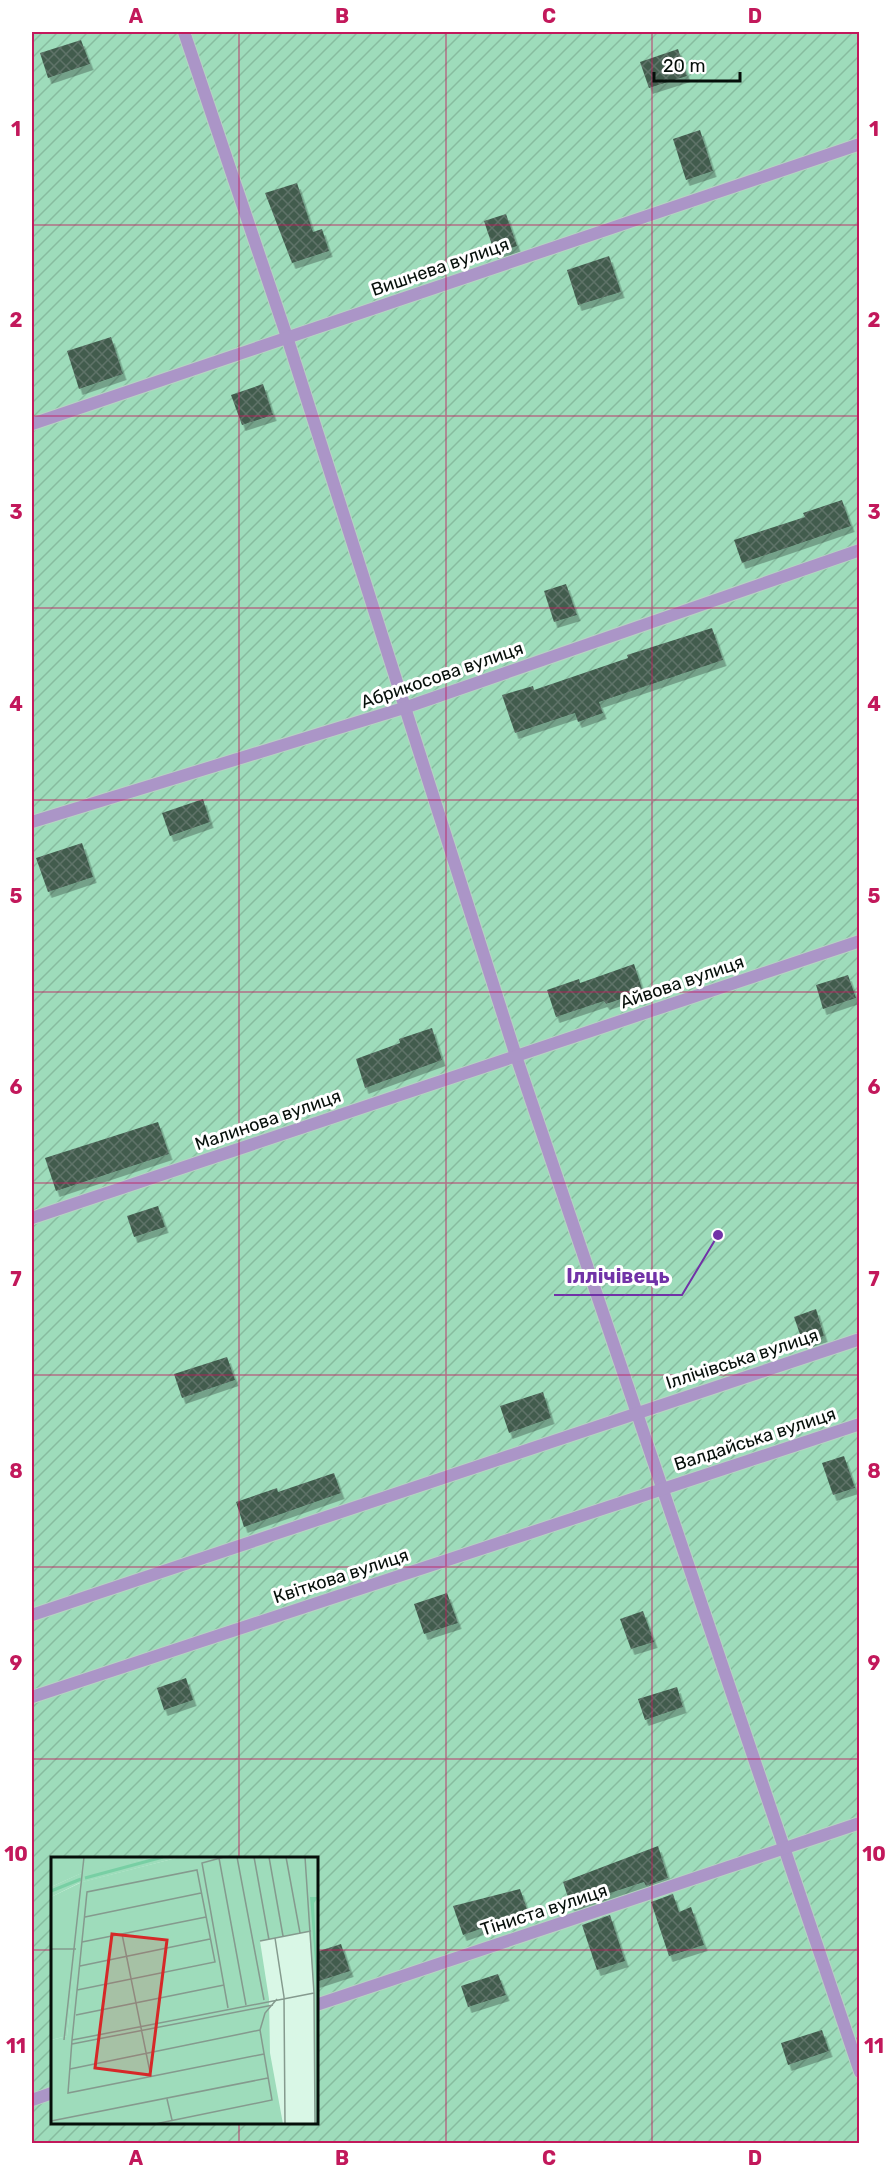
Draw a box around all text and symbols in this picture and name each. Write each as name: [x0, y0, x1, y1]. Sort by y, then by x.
text: A: [129, 4, 144, 28]
text: B: [335, 4, 349, 28]
text: C: [542, 4, 556, 28]
text: D: [748, 4, 762, 28]
scale bar: [654, 45, 740, 83]
text: 20 m: [663, 55, 705, 77]
text: 1: [11, 117, 21, 141]
text: 1: [869, 117, 879, 141]
street label: Вишнева вулиця: [368, 233, 512, 301]
text: 2: [10, 308, 23, 332]
text: 2: [868, 308, 881, 332]
text: 3: [9, 500, 23, 524]
text: 3: [867, 500, 881, 524]
street label: Абрикосова вулиця: [358, 637, 526, 713]
text: 4: [9, 692, 23, 716]
text: 4: [867, 692, 881, 716]
text: 5: [10, 884, 23, 908]
text: 5: [868, 884, 881, 908]
street label: Айвова вулиця: [617, 950, 747, 1014]
text: 6: [9, 1075, 23, 1099]
text: 6: [867, 1075, 881, 1099]
street label: Малинова вулиця: [192, 1085, 344, 1155]
callout: Іллічівець: [554, 1257, 682, 1295]
text: Іллічівець: [566, 1264, 670, 1288]
text: 7: [10, 1267, 22, 1291]
text: 7: [868, 1267, 880, 1291]
street label: Іллічівська вулиця: [663, 1324, 821, 1394]
street label: Валдайська вулиця: [671, 1402, 839, 1476]
text: 8: [9, 1459, 23, 1483]
text: 8: [867, 1459, 881, 1483]
street label: Квіткова вулиця: [271, 1544, 411, 1608]
text: 9: [10, 1651, 23, 1675]
text: 9: [868, 1651, 881, 1675]
text: 10: [4, 1842, 28, 1866]
text: 10: [862, 1842, 886, 1866]
inset map: [51, 1857, 318, 2124]
street label: Тіниста вулиця: [478, 1879, 610, 1941]
text: 11: [6, 2034, 26, 2058]
text: 11: [864, 2034, 884, 2058]
text: A: [129, 2146, 144, 2170]
text: B: [335, 2146, 349, 2170]
text: C: [542, 2146, 556, 2170]
text: D: [748, 2146, 762, 2170]

